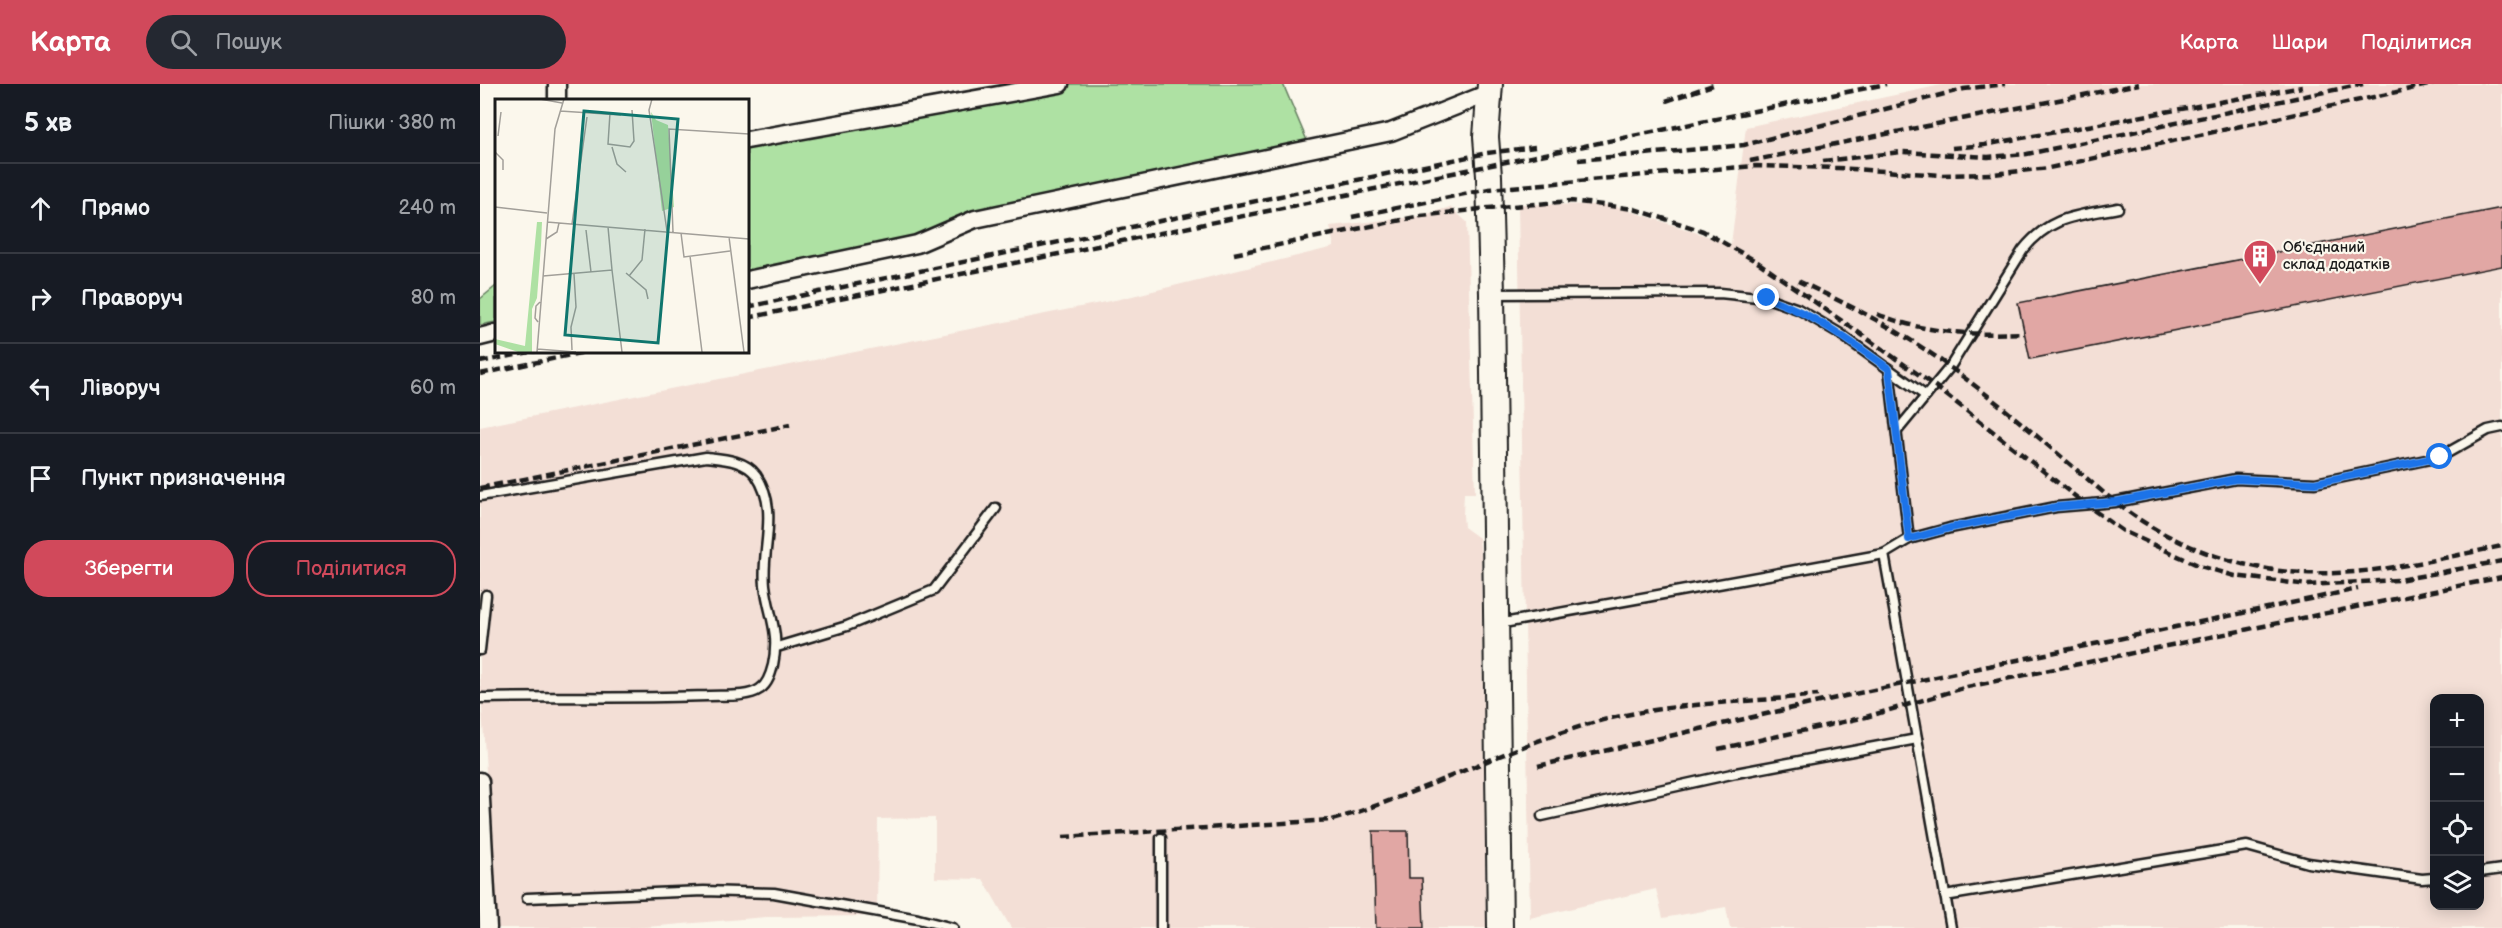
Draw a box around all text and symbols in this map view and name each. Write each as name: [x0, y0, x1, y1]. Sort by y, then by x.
search box: [146, 15, 566, 69]
text: Карта: [30, 26, 110, 59]
icon: search: [167, 26, 200, 59]
text: Пошук: [215, 29, 282, 56]
text: Карта: [2179, 30, 2239, 55]
text: Шари: [2272, 30, 2328, 55]
text: Поділитися: [2361, 30, 2472, 55]
inset map: [495, 99, 748, 352]
text: 5 хв: [24, 108, 72, 139]
text: Пішки · 380 m: [328, 111, 456, 135]
icon: ahead: [24, 192, 57, 225]
text: Прямо: [81, 195, 150, 222]
text: 240 m: [399, 196, 456, 220]
building icon: Об'єднаний склад додатків: [2242, 238, 2278, 285]
place label: Об'єднаний склад додатків: [2283, 238, 2390, 274]
icon: right: [24, 282, 57, 315]
route end: [1753, 284, 1779, 310]
text: Праворуч: [81, 285, 183, 312]
text: 80 m: [411, 286, 456, 310]
icon: left: [24, 372, 57, 405]
text: Ліворуч: [81, 375, 161, 402]
text: 60 m: [410, 376, 456, 400]
route start: [2426, 443, 2452, 469]
icon: arrive: [24, 462, 57, 495]
text: Пункт призначення: [81, 465, 286, 492]
button: Зберегти: [24, 540, 234, 597]
button: Поділитися: [246, 540, 456, 597]
map controls: [2430, 694, 2484, 910]
button: +: [2430, 694, 2484, 748]
button: −: [2430, 748, 2484, 802]
button: locate: [2430, 802, 2484, 856]
button: layers: [2430, 856, 2484, 910]

